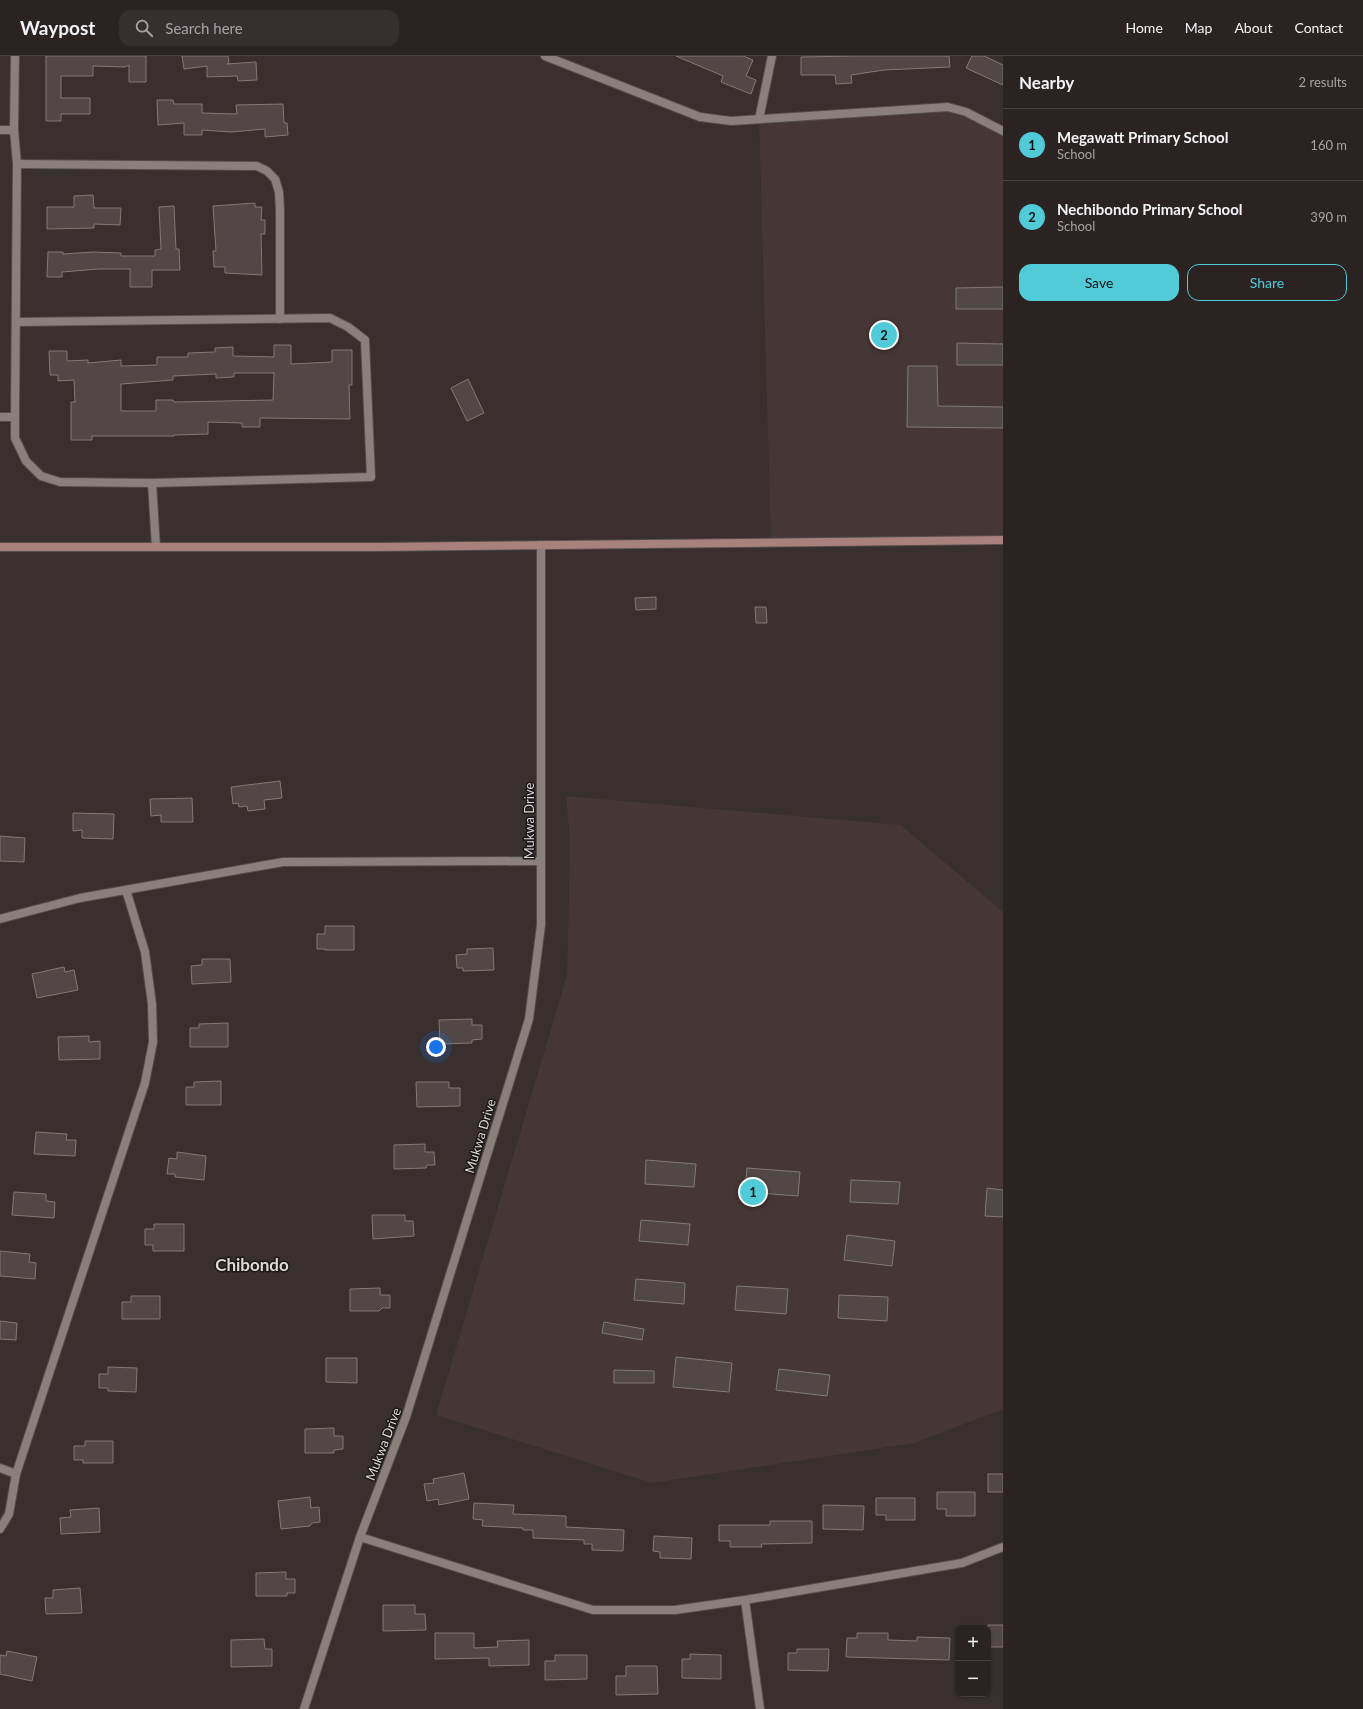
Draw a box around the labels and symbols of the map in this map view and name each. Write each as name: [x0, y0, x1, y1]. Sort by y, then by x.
pin: 2: [871, 320, 897, 350]
street label: Mukwa Drive: [521, 783, 537, 859]
your location: [426, 1037, 446, 1057]
street label: Mukwa Drive: [461, 1097, 499, 1175]
pin: 1: [740, 1177, 766, 1207]
district label: Chibondo: [215, 1254, 289, 1275]
street label: Mukwa Drive: [362, 1405, 404, 1483]

